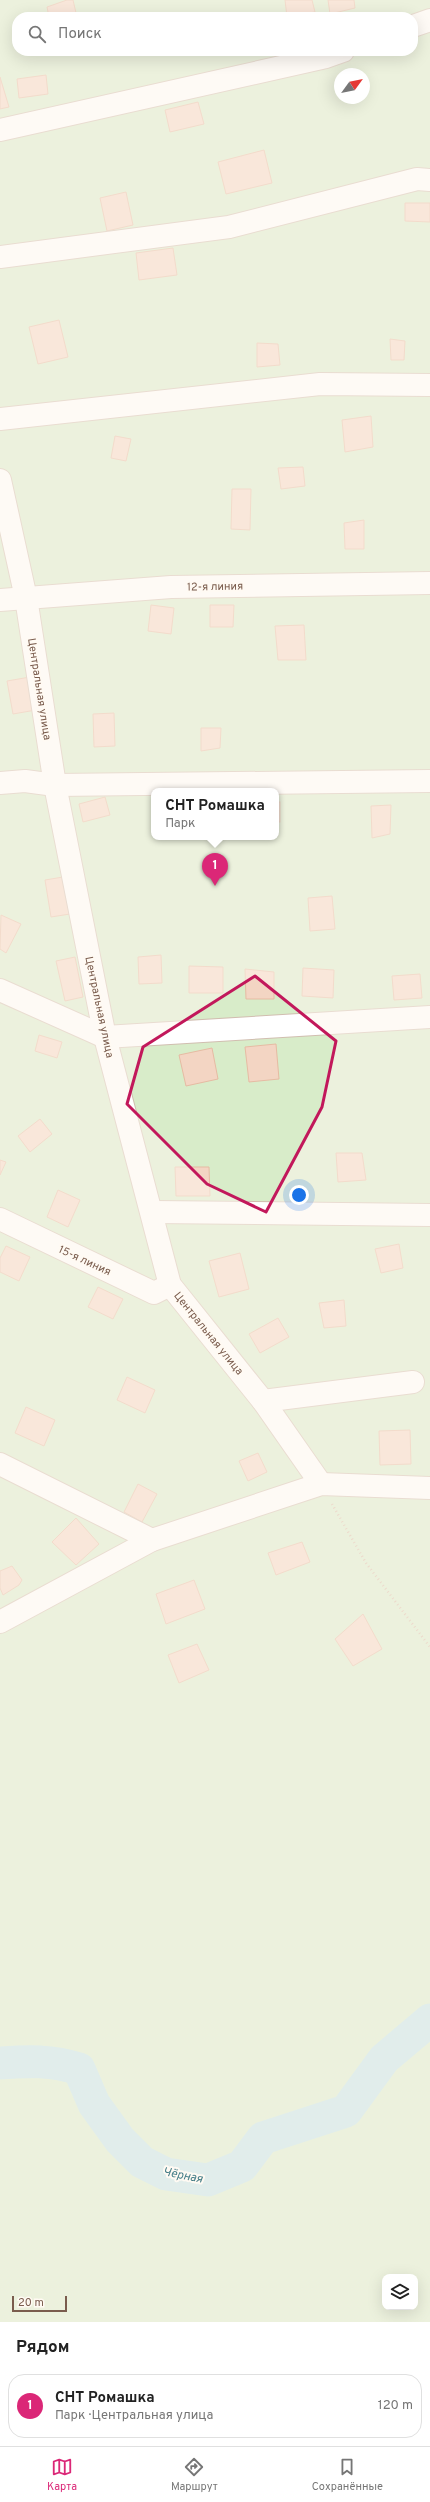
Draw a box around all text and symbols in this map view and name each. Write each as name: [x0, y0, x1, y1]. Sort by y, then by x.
search box: [12, 12, 418, 56]
icon: search: [26, 23, 48, 45]
text: Поиск: [58, 25, 102, 44]
north arrow: [334, 68, 370, 104]
street label: 12-я линия: [187, 580, 243, 594]
street label: Центральная улица: [24, 637, 54, 741]
popup: [151, 788, 279, 840]
text: СНТ Ромашка: [165, 797, 265, 816]
text: Парк: [165, 816, 196, 832]
pin: 1: [202, 853, 228, 886]
street label: Центральная улица: [81, 955, 117, 1059]
your location: [289, 1185, 309, 1205]
street label: 15-я линия: [56, 1243, 113, 1279]
street label: Центральная улица: [170, 1289, 246, 1378]
water label: Чёрная: [162, 2164, 205, 2188]
map controls: [382, 2274, 418, 2310]
button: layers: [382, 2274, 418, 2310]
scale bar: [12, 2294, 67, 2313]
text: 20 m: [18, 2296, 44, 2310]
text: Рядом: [16, 2337, 69, 2359]
text: СНТ Ромашка: [55, 2389, 155, 2408]
text: 1: [27, 2398, 33, 2414]
text: 120 m: [378, 2398, 413, 2414]
text: Парк · Центральная улица: [55, 2408, 213, 2424]
tab: Карта: [47, 2456, 77, 2494]
tab: Маршрут: [171, 2456, 218, 2494]
tab: Сохранённые: [312, 2456, 383, 2494]

